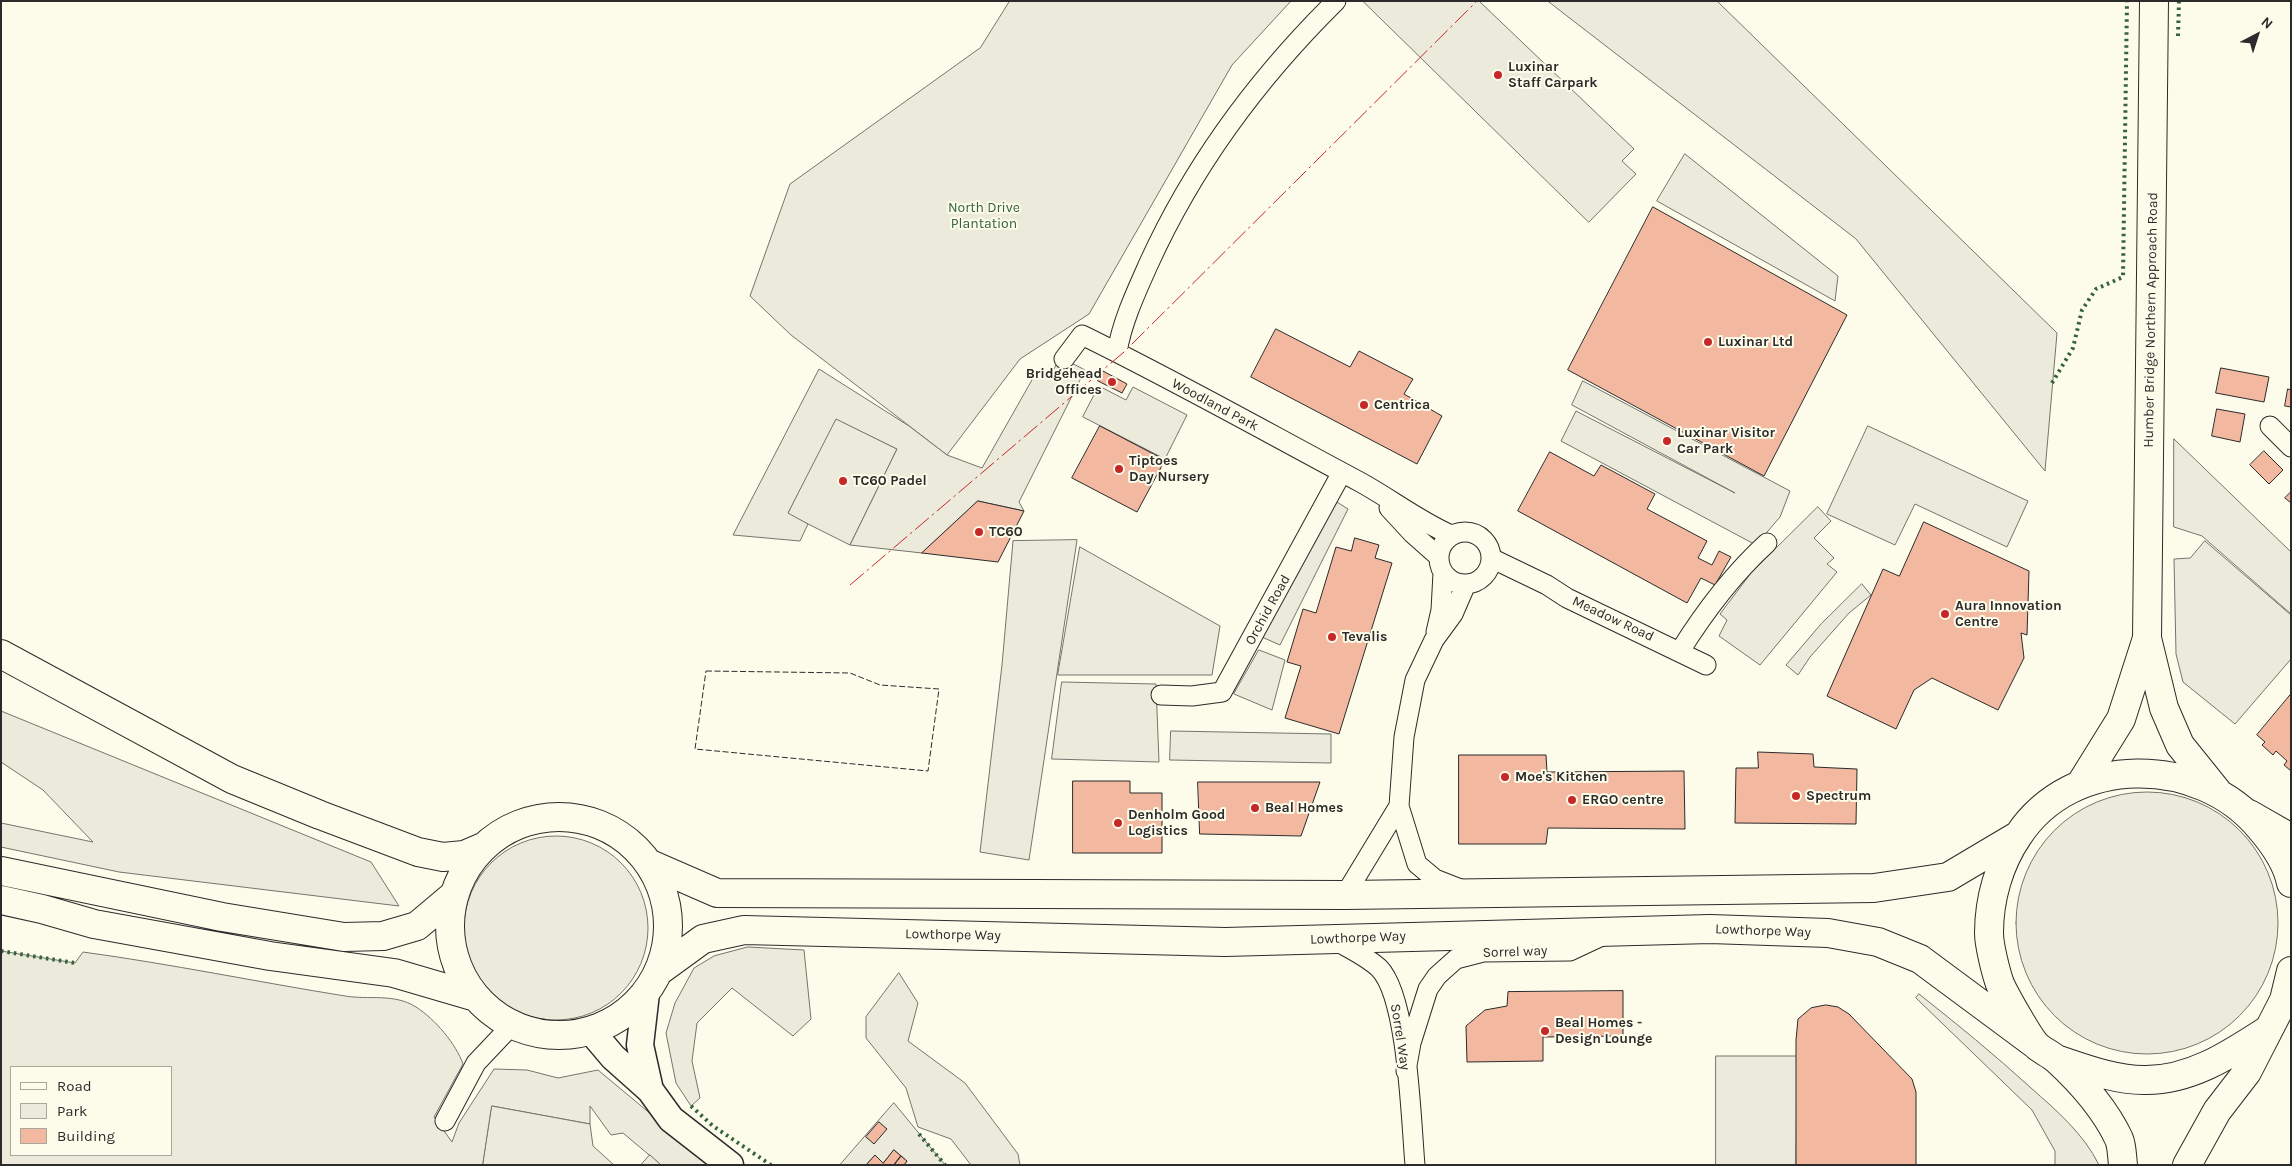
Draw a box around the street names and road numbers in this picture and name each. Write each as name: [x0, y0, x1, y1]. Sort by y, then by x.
street label: Humber Bridge Northern Approach Road: [2140, 192, 2162, 448]
street label: Woodland Park: [1169, 375, 1261, 435]
street label: Orchid Road: [1242, 572, 1294, 648]
street label: Meadow Road: [1569, 593, 1657, 645]
street label: Lowthorpe Way: [1715, 921, 1811, 941]
street label: Lowthorpe Way: [905, 926, 1001, 944]
street label: Lowthorpe Way: [1310, 928, 1406, 948]
street label: Sorrel way: [1482, 942, 1548, 962]
street label: Sorrel Way: [1386, 1003, 1414, 1071]

